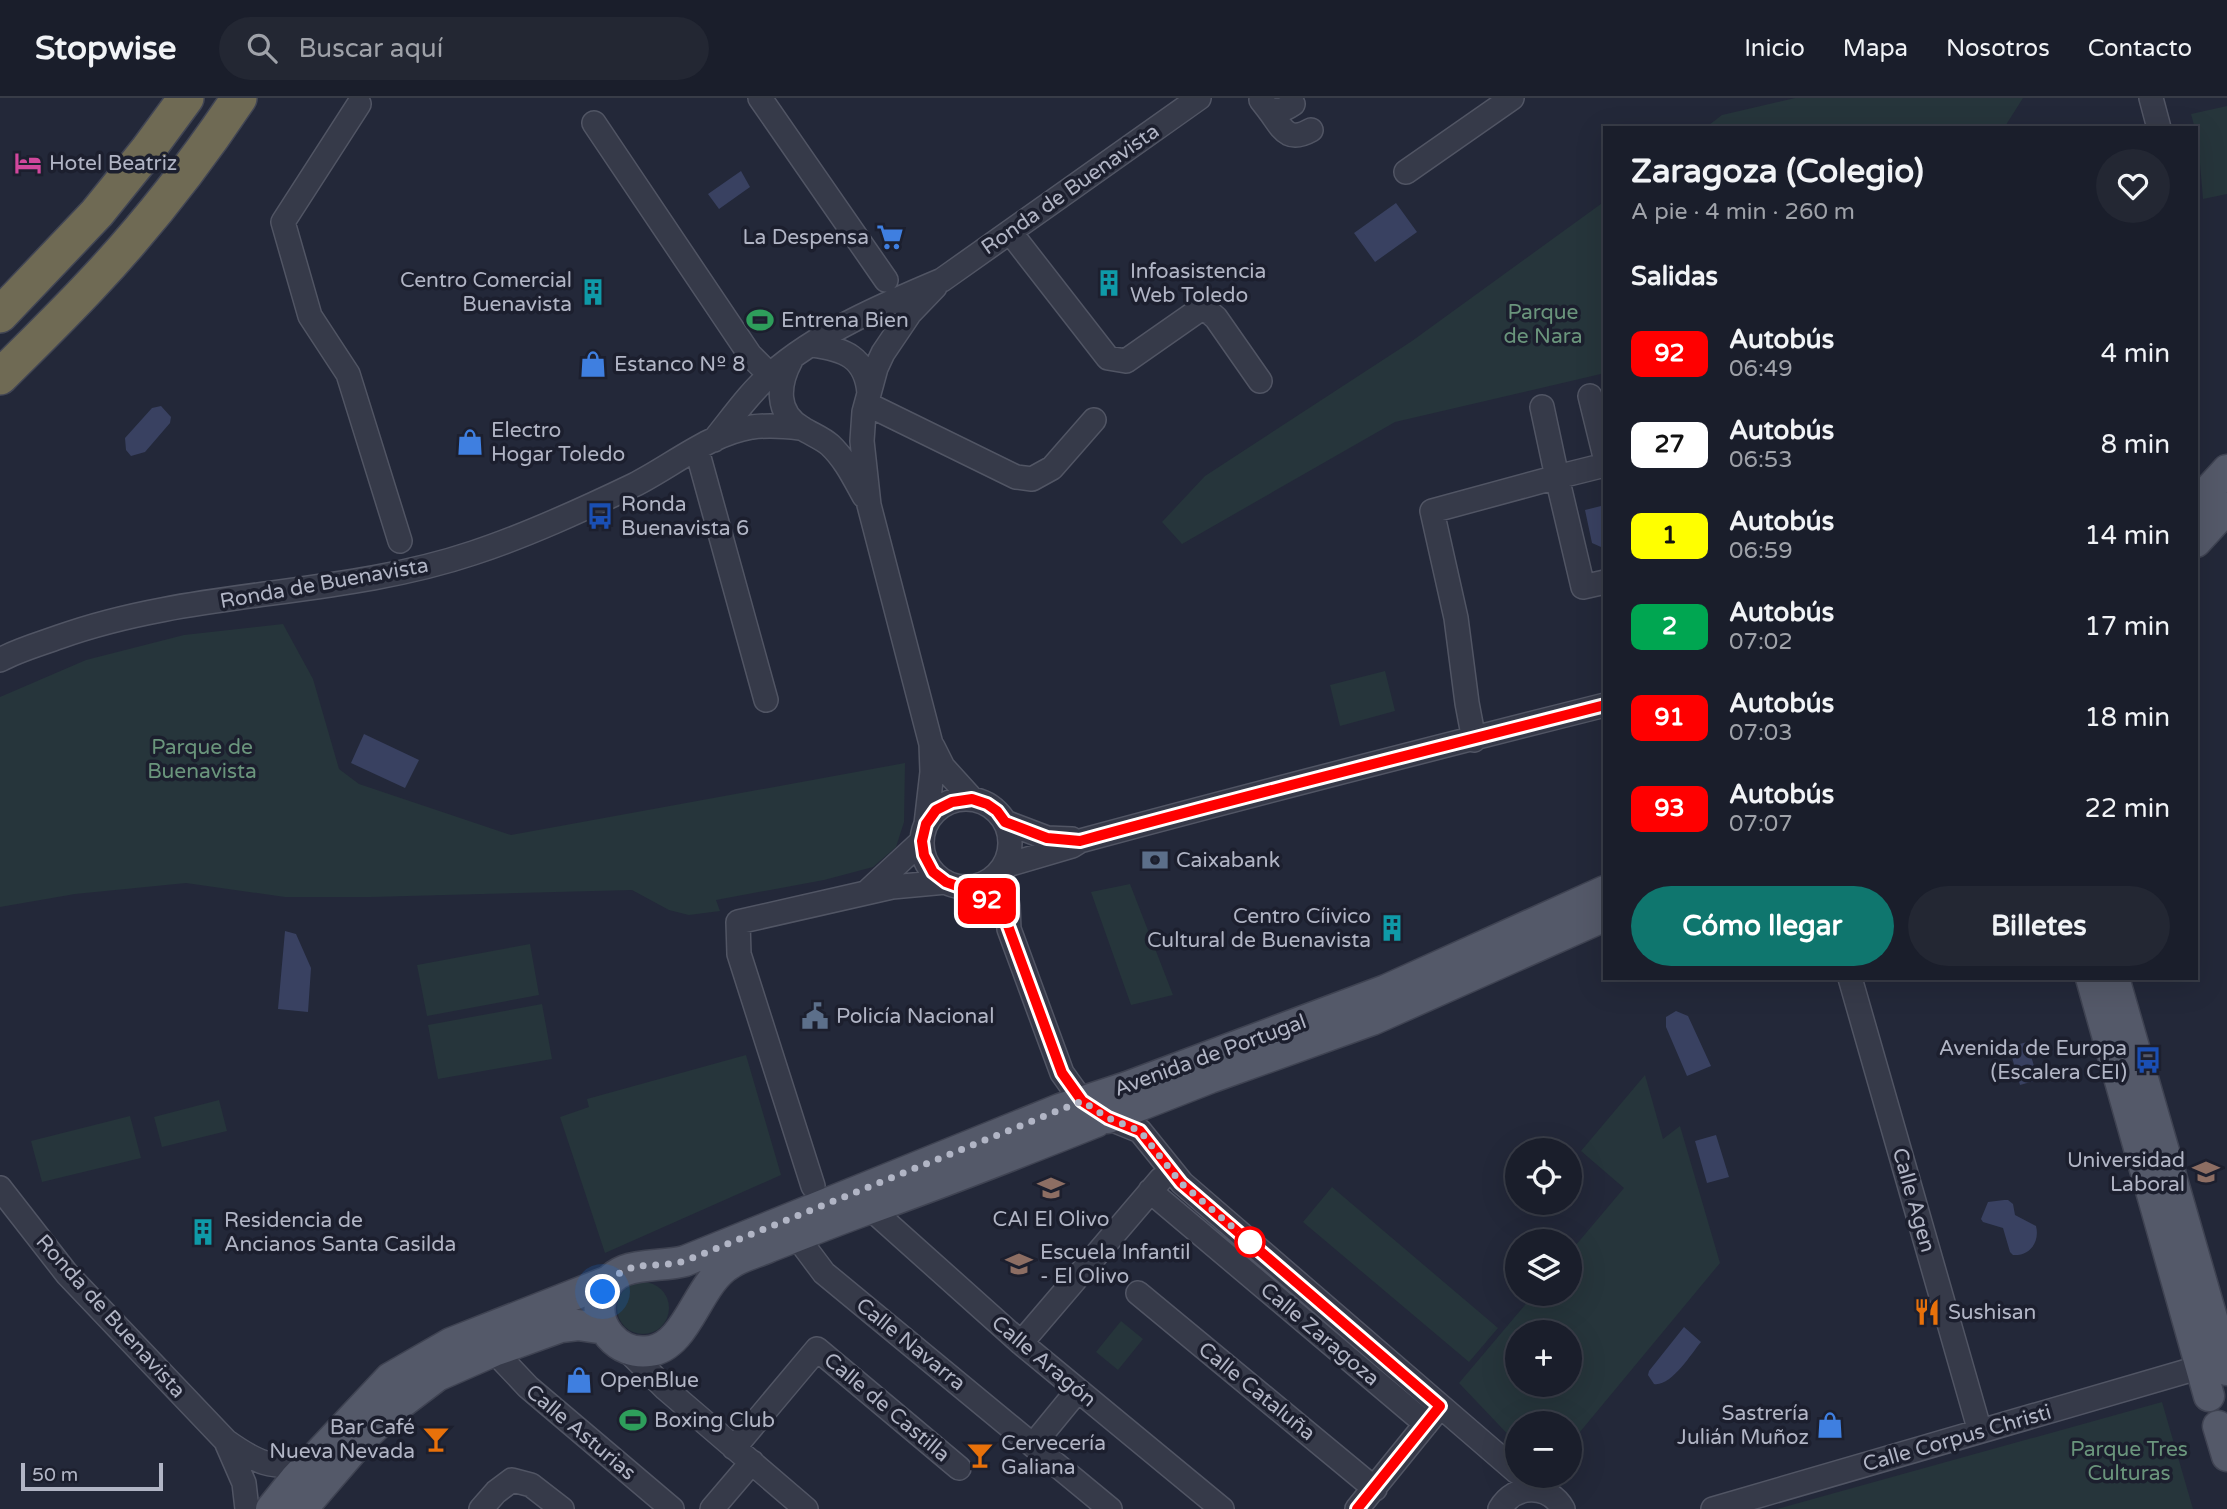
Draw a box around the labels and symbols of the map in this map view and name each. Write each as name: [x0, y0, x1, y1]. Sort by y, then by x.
street label: Ronda de Buenavista: [977, 119, 1164, 260]
hotel icon: Hotel Beatriz: [13, 148, 43, 178]
place label: Hotel Beatriz: [49, 151, 177, 176]
supermarket icon: La Despensa: [875, 222, 905, 252]
place label: La Despensa: [742, 225, 869, 250]
place label: Infoasistencia Web Toledo: [1130, 259, 1266, 308]
place label: Centro Comercial Buenavista: [400, 268, 572, 317]
building icon: Infoasistencia Web Toledo: [1094, 268, 1124, 298]
building icon: Centro Comercial Buenavista: [578, 277, 608, 307]
park label: Parque de Nara: [1503, 300, 1583, 349]
sports icon: Entrena Bien: [745, 305, 775, 335]
place label: Entrena Bien: [781, 308, 909, 333]
shop icon: Estanco Nº 8: [578, 349, 608, 379]
place label: Estanco Nº 8: [614, 352, 746, 377]
place label: Electro Hogar Toledo: [491, 418, 625, 467]
shop icon: Electro Hogar Toledo: [455, 427, 485, 457]
place label: Ronda Buenavista 6: [621, 492, 749, 541]
bus stop icon: Ronda Buenavista 6: [585, 501, 615, 531]
street label: Ronda de Buenavista: [218, 553, 430, 614]
park label: Parque de Buenavista: [147, 735, 257, 784]
bank icon: Caixabank: [1140, 845, 1170, 875]
place label: Caixabank: [1176, 848, 1280, 873]
line badge: 92: [956, 878, 1018, 924]
place label: Centro Cíivico Cultural de Buenavista: [1147, 904, 1371, 953]
building icon: Centro Cíivico Cultural de Buenavista: [1377, 913, 1407, 943]
public building icon: Policía Nacional: [800, 1001, 830, 1031]
place label: Policía Nacional: [836, 1004, 994, 1029]
street label: Avenida de Portugal: [1111, 1009, 1310, 1102]
place label: Avenida de Europa (Escalera CEI): [1939, 1036, 2127, 1085]
bus stop icon: Avenida de Europa (Escalera CEI): [2133, 1045, 2163, 1075]
street label: Calle Agen: [1887, 1145, 1940, 1255]
place label: Universidad Laboral: [2067, 1148, 2185, 1197]
school or university icon: Universidad Laboral: [2191, 1157, 2221, 1187]
school or university icon: CAI El Olivo: [1036, 1173, 1066, 1203]
place label: CAI El Olivo: [993, 1207, 1109, 1232]
place label: Residencia de Ancianos Santa Casilda: [224, 1208, 456, 1257]
building icon: Residencia de Ancianos Santa Casilda: [188, 1217, 218, 1247]
unlabelled marker: [1235, 1227, 1265, 1257]
street label: Ronda de Buenavista: [31, 1229, 191, 1403]
place label: Escuela Infantil - El Olivo: [1040, 1240, 1191, 1289]
school or university icon: Escuela Infantil - El Olivo: [1004, 1249, 1034, 1279]
your location: [585, 1274, 620, 1309]
street label: Calle Zaragoza: [1255, 1277, 1384, 1391]
street label: Calle Navarra: [851, 1293, 970, 1396]
restaurant icon: Sushisan: [1912, 1297, 1942, 1327]
place label: Sushisan: [1948, 1300, 2036, 1325]
street label: Calle Aragón: [986, 1311, 1101, 1412]
street label: Calle Cataluña: [1193, 1337, 1320, 1446]
street label: Calle de Castilla: [819, 1347, 955, 1467]
shop icon: OpenBlue: [564, 1365, 594, 1395]
place label: OpenBlue: [600, 1368, 699, 1393]
street label: Calle Asturias: [521, 1379, 641, 1486]
street label: Calle Corpus Christi: [1860, 1400, 2054, 1477]
place label: Sastrería Julián Muñoz: [1677, 1401, 1809, 1450]
sports icon: Boxing Club: [618, 1405, 648, 1435]
place label: Boxing Club: [654, 1408, 775, 1433]
shop icon: Sastrería Julián Muñoz: [1815, 1410, 1845, 1440]
place label: Bar Café Nueva Nevada: [269, 1415, 415, 1464]
bar icon: Bar Café Nueva Nevada: [421, 1424, 451, 1454]
place label: Cervecería Galiana: [1001, 1431, 1106, 1480]
park label: Parque Tres Culturas: [2070, 1437, 2188, 1486]
bar icon: Cervecería Galiana: [965, 1440, 995, 1470]
scale bar: [21, 1460, 163, 1492]

